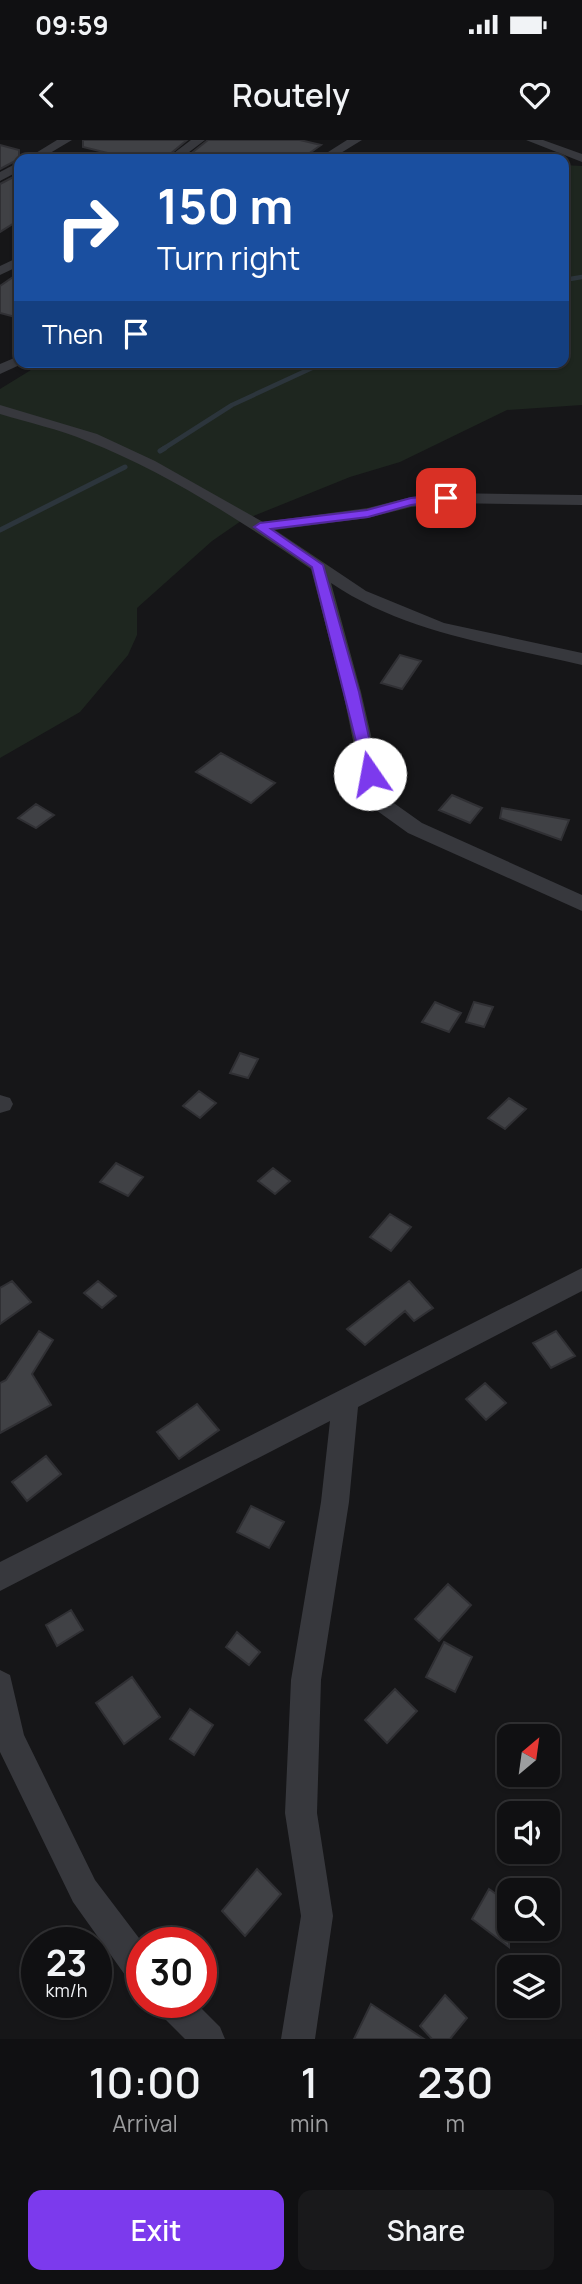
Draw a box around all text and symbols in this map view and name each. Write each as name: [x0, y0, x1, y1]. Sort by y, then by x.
text: 09:59: [35, 7, 109, 43]
text: Routely: [232, 73, 350, 117]
icon: back: [28, 76, 66, 114]
icon: heart: [516, 76, 554, 114]
text: 150 m: [157, 172, 293, 239]
icon: right: [42, 182, 133, 273]
text: Turn right: [157, 236, 300, 280]
icon: arrive: [117, 315, 155, 353]
text: Then: [42, 316, 103, 352]
pin: [416, 468, 476, 528]
icon: arrive: [427, 479, 465, 517]
position arrow: [333, 737, 407, 811]
north arrow: [497, 1724, 560, 1787]
map controls: [497, 1724, 560, 2018]
button: sound: [497, 1801, 560, 1864]
button: search: [497, 1878, 560, 1941]
speed limit sign: 30: [126, 1927, 217, 2018]
text: 23: [46, 1939, 87, 1987]
button: layers: [497, 1955, 560, 2018]
text: km/h: [46, 1978, 87, 2002]
text: 10:00: [89, 2053, 201, 2111]
text: 1: [301, 2053, 318, 2111]
text: 230: [417, 2053, 493, 2111]
text: Arrival: [112, 2107, 178, 2139]
text: min: [290, 2107, 329, 2139]
text: m: [446, 2107, 465, 2139]
button: Exit: [28, 2190, 284, 2270]
button: Share: [298, 2190, 554, 2270]

